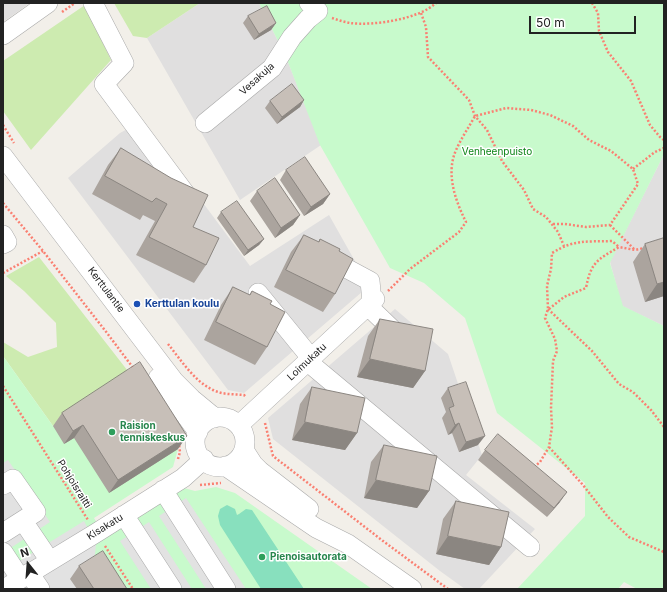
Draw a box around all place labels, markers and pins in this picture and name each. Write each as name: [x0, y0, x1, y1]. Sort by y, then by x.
place label: Kerttulan koulu: [145, 298, 219, 310]
marker: Kerttulan koulu: [132, 299, 142, 309]
place label: Raision tenniskeskus: [120, 420, 185, 444]
marker: Raision tenniskeskus: [107, 427, 117, 437]
place label: Pienoisautorata: [270, 551, 347, 563]
marker: Pienoisautorata: [257, 552, 267, 562]

